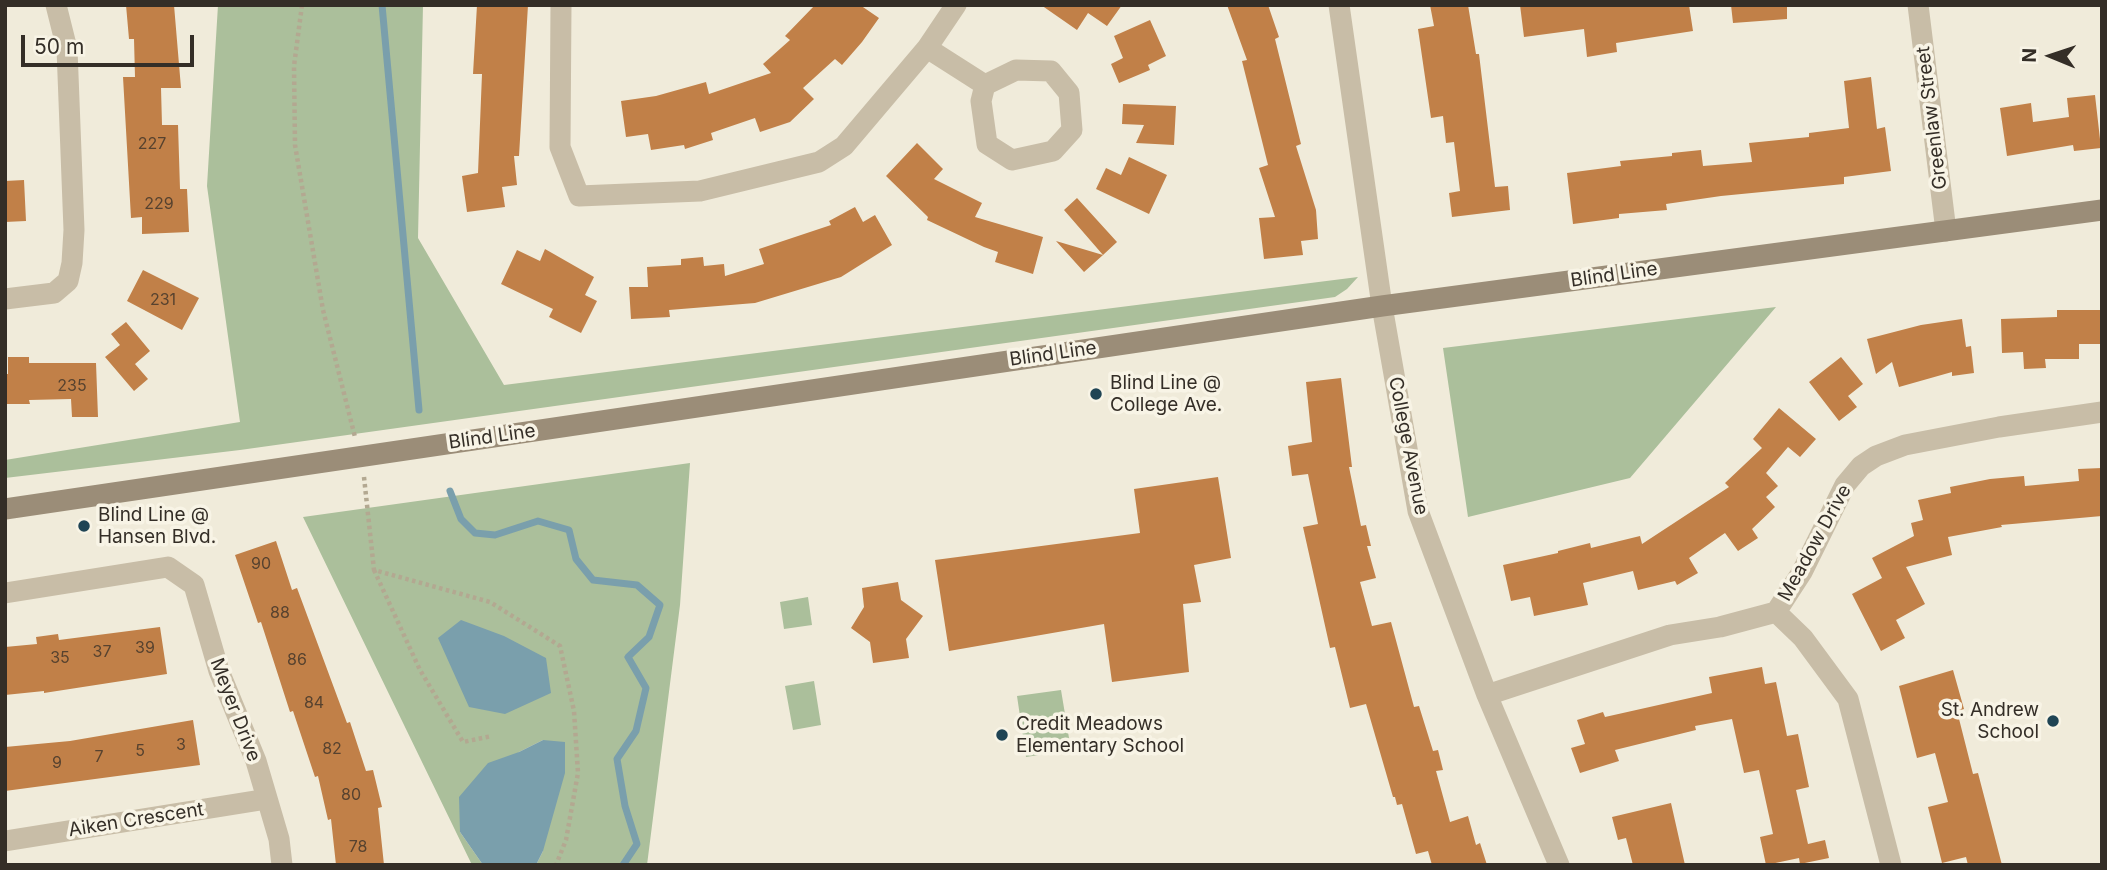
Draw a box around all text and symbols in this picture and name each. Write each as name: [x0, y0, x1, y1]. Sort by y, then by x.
scale bar: [24, 21, 198, 65]
north arrow: [2016, 21, 2086, 91]
text: 50 m: [34, 34, 84, 59]
street label: Greenlaw Street: [1912, 45, 1952, 191]
text: N: [2018, 48, 2041, 63]
house number: 227: [138, 134, 166, 154]
house number: 229: [144, 194, 174, 214]
street label: Blind Line: [1569, 258, 1659, 292]
house number: 231: [150, 290, 176, 310]
street label: Blind Line: [1008, 337, 1098, 371]
place label: Blind Line @ College Ave.: [1110, 372, 1222, 416]
street label: College Avenue: [1383, 375, 1433, 517]
house number: 235: [57, 376, 87, 396]
marker: Blind Line @ College Ave.: [1088, 386, 1104, 402]
street label: Blind Line: [447, 420, 537, 454]
street label: Meadow Drive: [1774, 481, 1856, 605]
place label: Blind Line @ Hansen Blvd.: [98, 504, 216, 548]
marker: Blind Line @ Hansen Blvd.: [76, 518, 92, 534]
house number: 90: [251, 554, 271, 574]
house number: 88: [270, 603, 290, 623]
house number: 39: [135, 638, 155, 658]
house number: 37: [93, 642, 111, 662]
house number: 35: [50, 648, 70, 668]
house number: 86: [287, 650, 307, 670]
street label: Meyer Drive: [205, 655, 265, 765]
house number: 84: [304, 693, 324, 713]
place label: St. Andrew School: [1941, 699, 2039, 743]
place label: Credit Meadows Elementary School: [1016, 713, 1184, 757]
marker: St. Andrew School: [2045, 713, 2061, 729]
marker: Credit Meadows Elementary School: [994, 727, 1010, 743]
house number: 3: [176, 735, 186, 755]
house number: 82: [322, 739, 342, 759]
house number: 5: [135, 741, 145, 761]
house number: 7: [94, 747, 104, 767]
house number: 9: [52, 753, 62, 773]
house number: 80: [341, 785, 361, 805]
street label: Aiken Crescent: [67, 798, 205, 842]
house number: 78: [349, 837, 367, 857]

